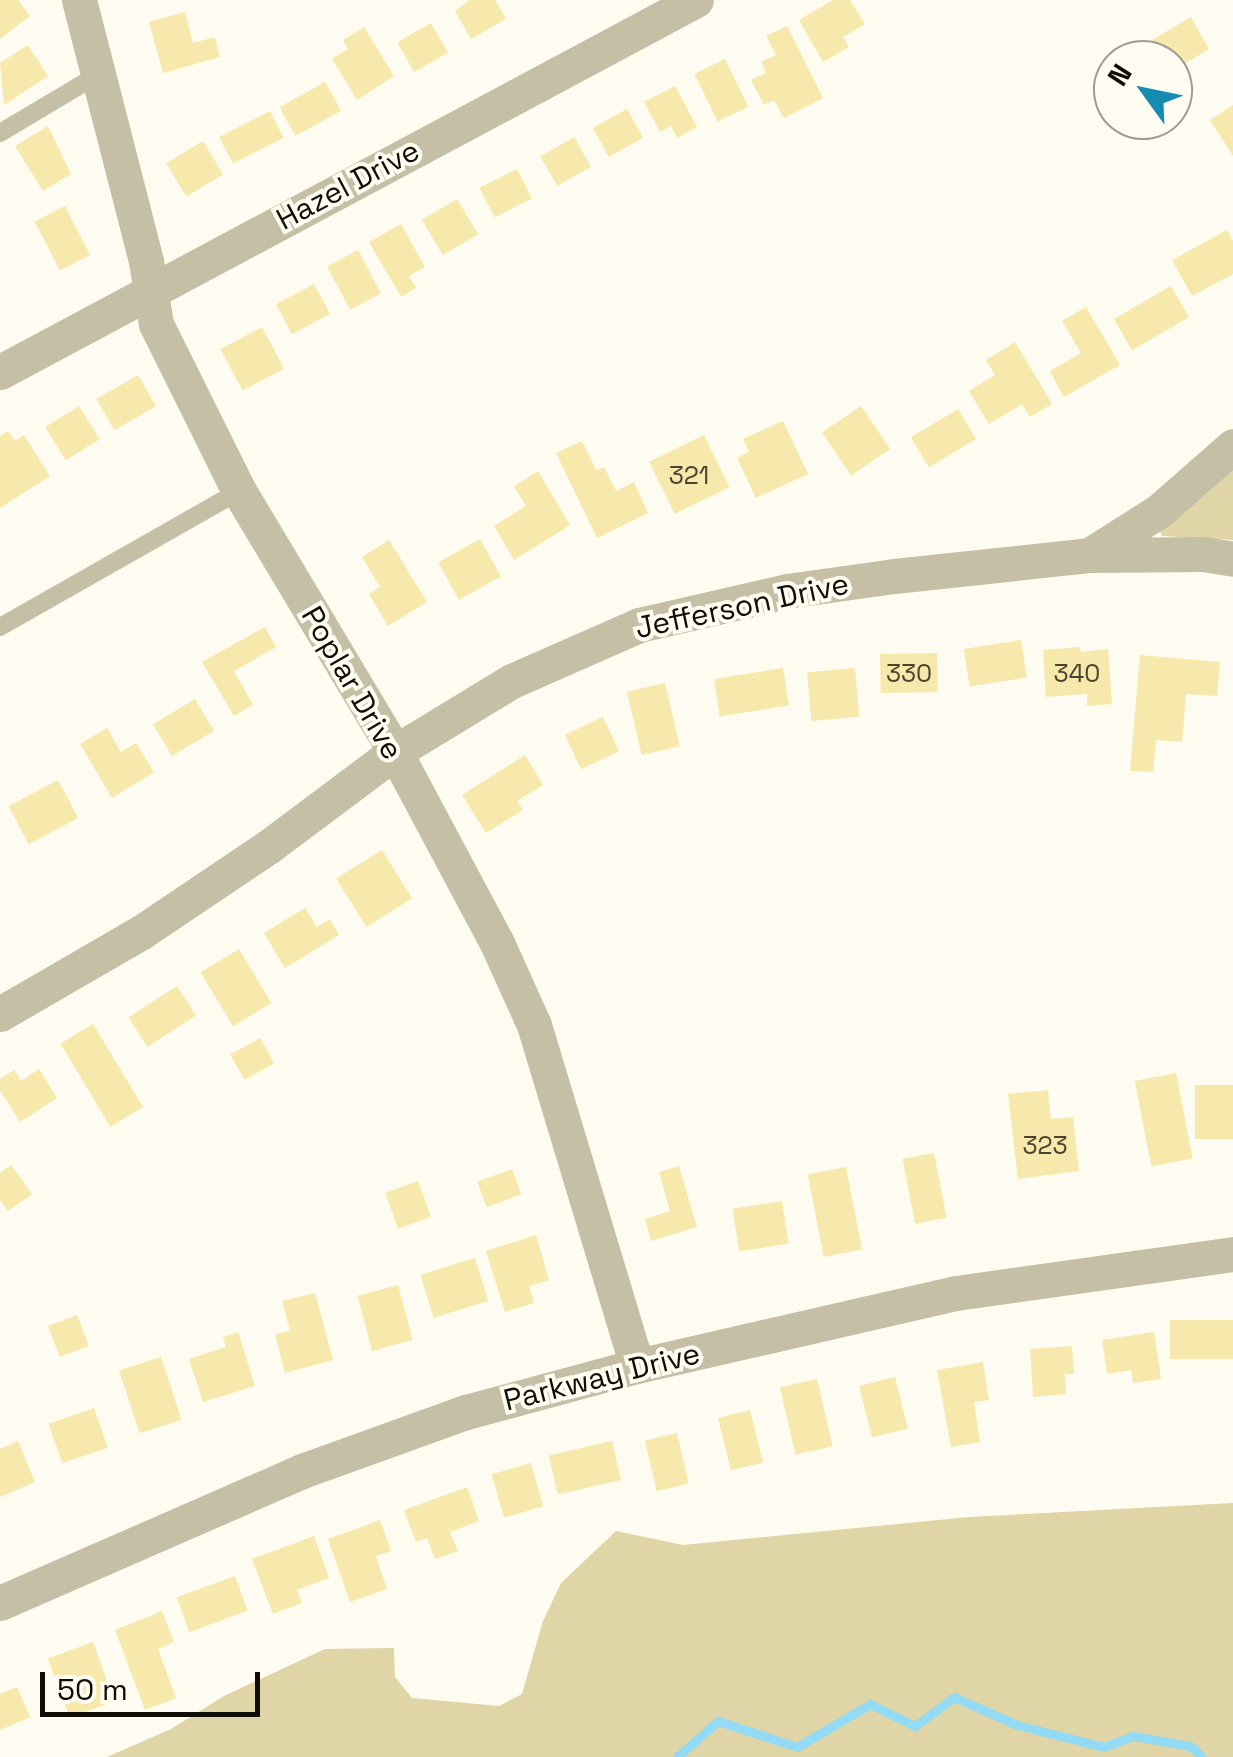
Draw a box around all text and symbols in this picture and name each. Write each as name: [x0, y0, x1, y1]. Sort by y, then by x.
north arrow: [1093, 40, 1193, 140]
text: N: [1099, 57, 1140, 92]
street label: Hazel Drive: [270, 132, 426, 238]
house number: 321: [669, 460, 709, 490]
street label: Jefferson Drive: [632, 566, 852, 646]
street label: Poplar Drive: [294, 600, 410, 766]
house number: 330: [886, 658, 932, 688]
house number: 340: [1054, 658, 1100, 688]
house number: 323: [1022, 1130, 1068, 1160]
street label: Parkway Drive: [500, 1335, 704, 1419]
scale bar: [45, 1652, 265, 1714]
text: 50 m: [57, 1670, 128, 1709]

